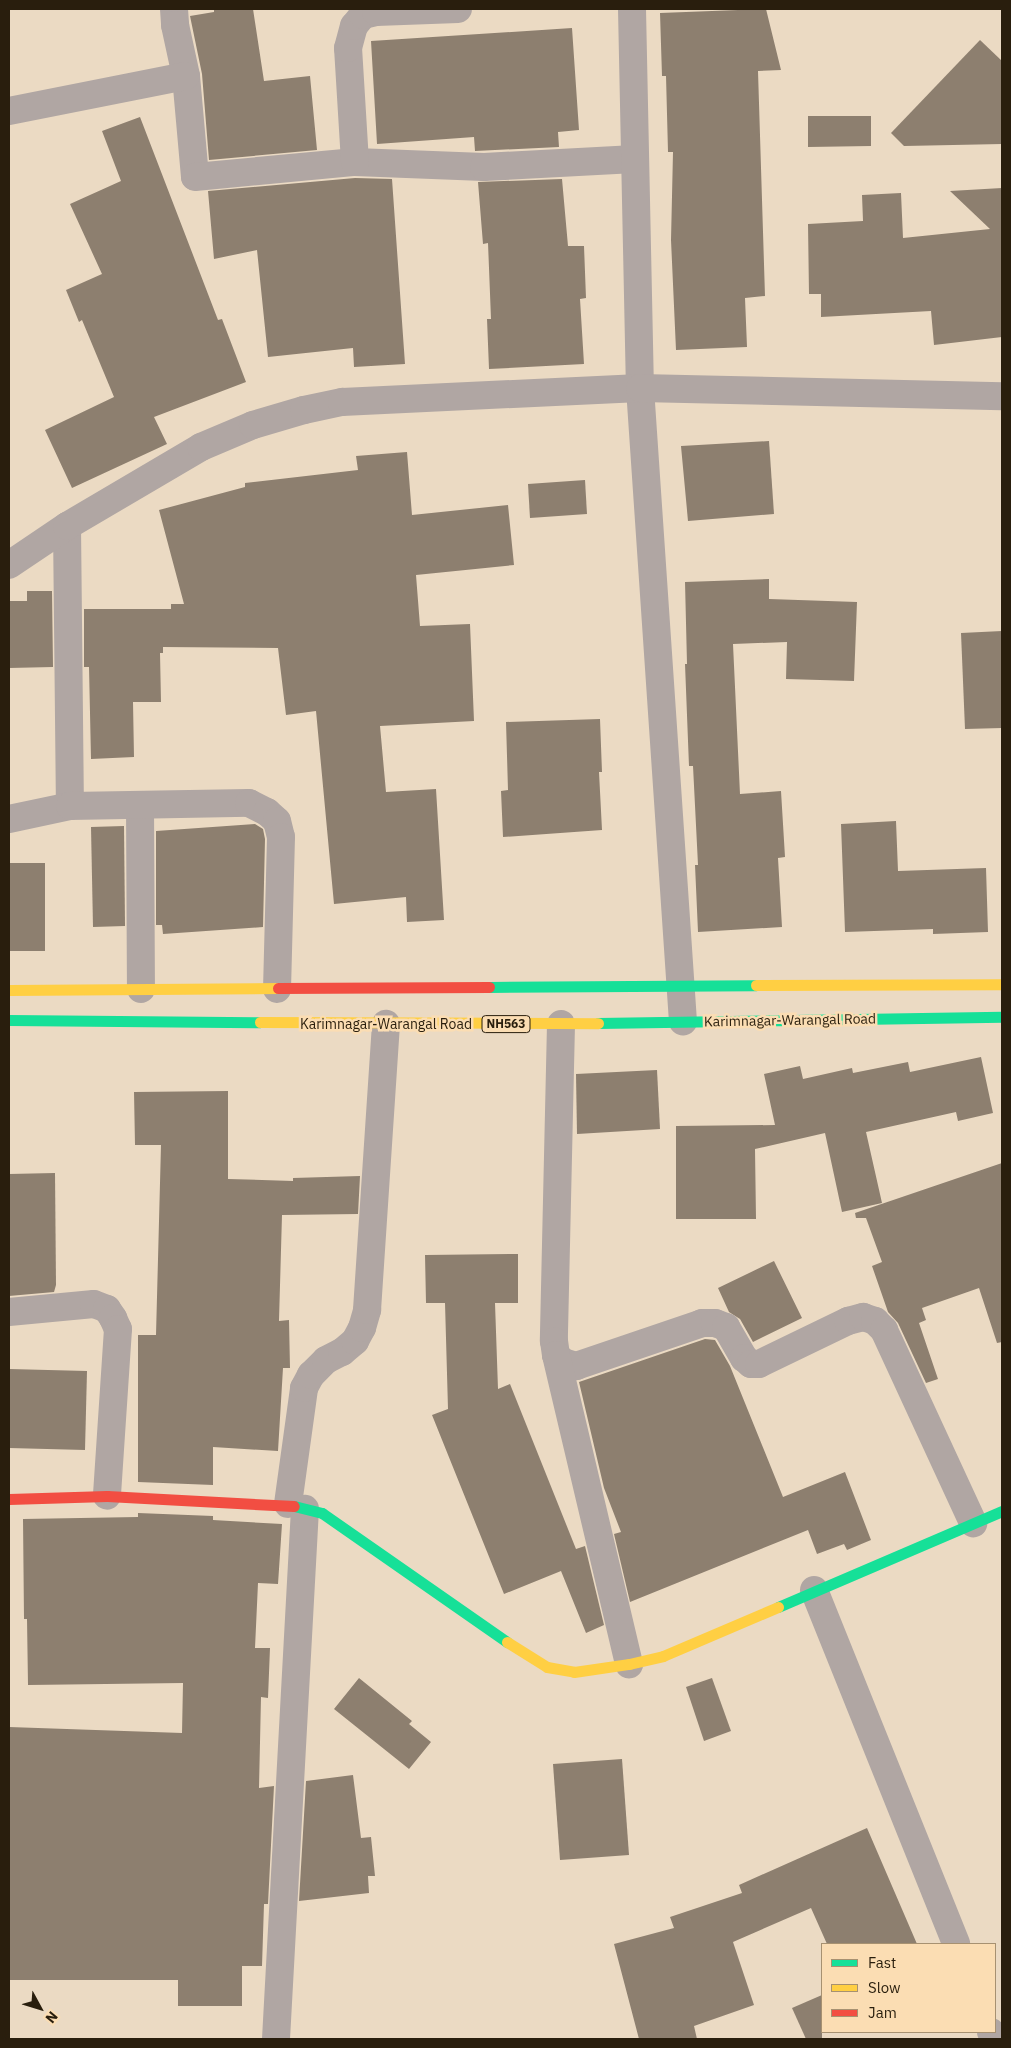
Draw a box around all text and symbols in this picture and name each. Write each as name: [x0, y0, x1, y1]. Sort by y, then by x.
street label: Karimnagar-Warangal Road: [704, 1010, 876, 1030]
road number: NH563: [481, 1014, 531, 1034]
street label: Karimnagar-Warangal Road: [300, 1016, 472, 1032]
legend: [821, 1943, 996, 2033]
text: Fast: [868, 1953, 896, 1972]
text: Slow: [868, 1978, 901, 1997]
north arrow: [15, 1983, 65, 2033]
text: Jam: [868, 2003, 897, 2022]
text: N: [41, 2008, 62, 2027]

